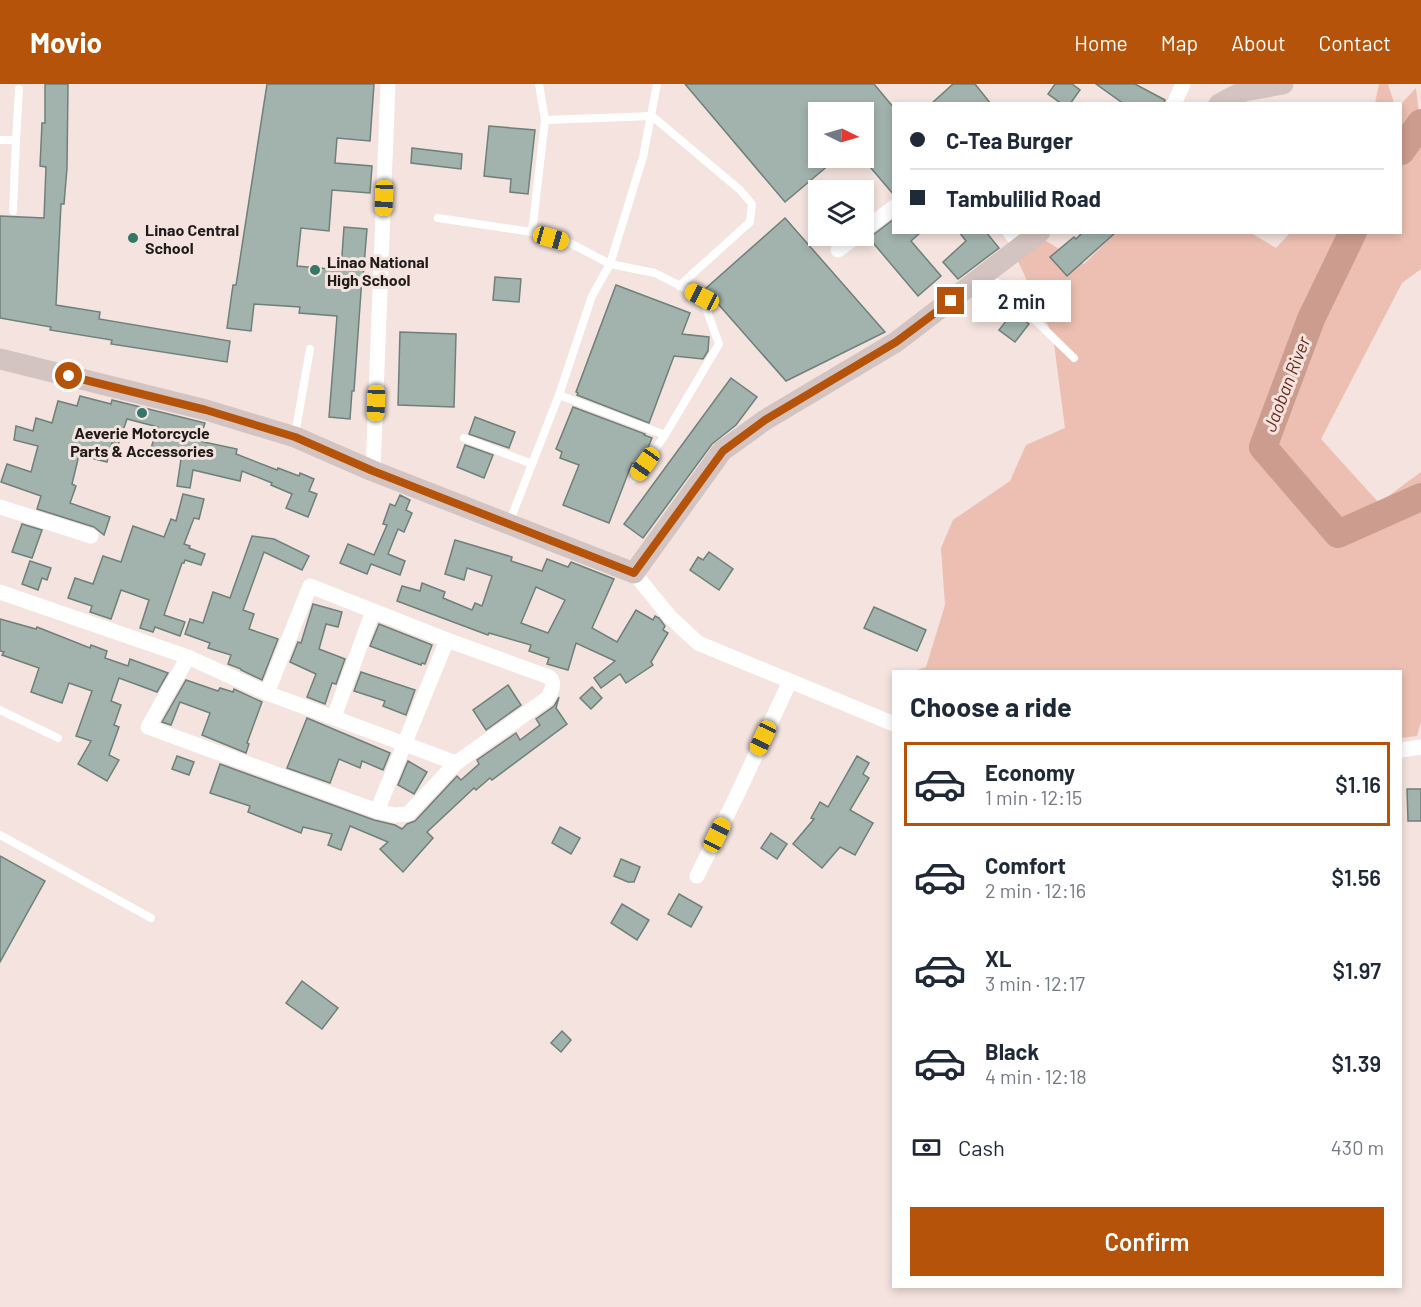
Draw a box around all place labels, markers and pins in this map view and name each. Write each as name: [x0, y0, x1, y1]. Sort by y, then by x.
place label: Linao Central School: [145, 220, 239, 257]
marker: Linao Central School: [126, 231, 140, 245]
place label: Linao National High School: [327, 252, 429, 289]
marker: Linao National High School: [308, 263, 322, 277]
marker: Aeverie Motorcycle Parts & Accessories: [135, 406, 149, 420]
place label: Aeverie Motorcycle Parts & Accessories: [70, 423, 214, 460]

